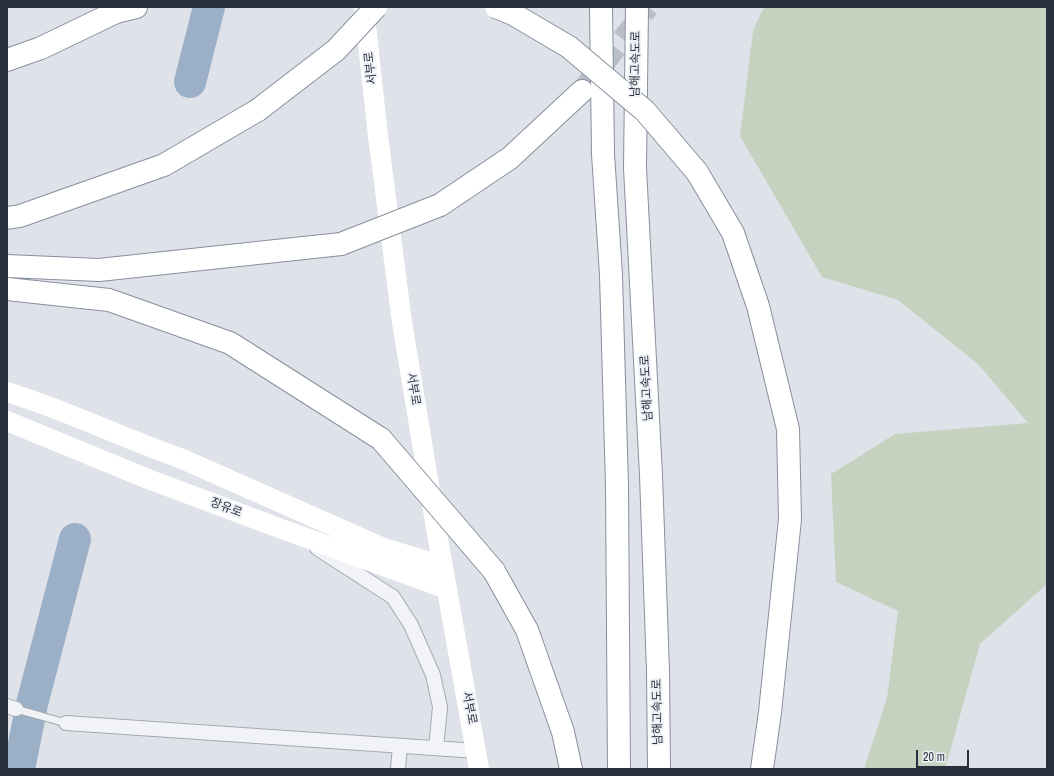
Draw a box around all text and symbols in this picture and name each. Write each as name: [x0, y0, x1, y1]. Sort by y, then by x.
street label: 남해고속도로: [628, 31, 644, 97]
street label: 서부로: [362, 51, 380, 85]
street label: 남해고속도로: [638, 355, 656, 421]
street label: 서부로: [403, 372, 423, 406]
street label: 장유로: [208, 495, 244, 521]
street label: 남해고속도로: [650, 679, 666, 745]
street label: 서부로: [459, 690, 479, 726]
scale bar: [918, 742, 971, 768]
text: 20 m: [923, 749, 945, 765]

